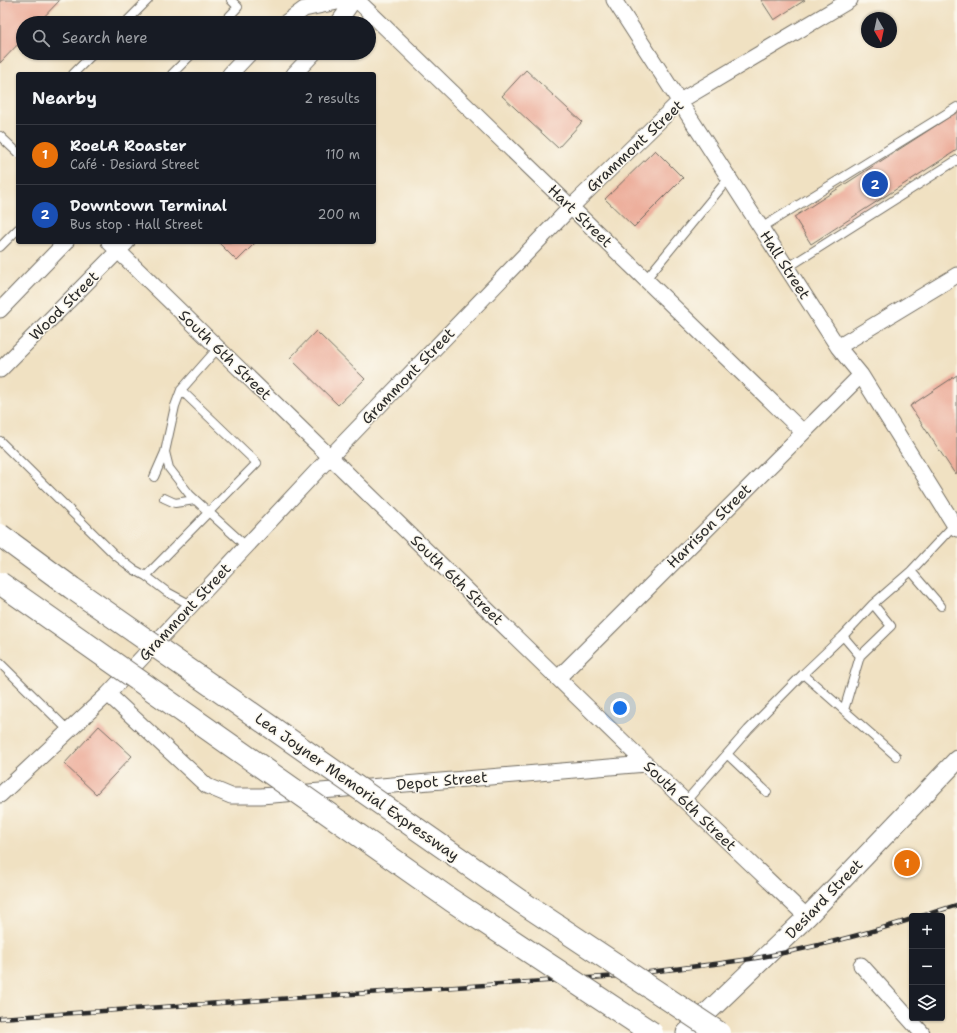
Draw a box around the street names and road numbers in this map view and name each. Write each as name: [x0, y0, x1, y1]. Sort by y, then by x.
street label: Grammont Street: [582, 96, 688, 196]
street label: Hart Street: [543, 180, 617, 252]
street label: Hall Street: [755, 227, 815, 303]
street label: Wood Street: [25, 267, 103, 345]
street label: South 6th Street: [174, 306, 276, 404]
street label: Grammont Street: [357, 324, 459, 428]
street label: Harrison Street: [662, 479, 756, 573]
street label: South 6th Street: [406, 531, 508, 629]
street label: Grammont Street: [135, 559, 235, 665]
street label: Lea Joyner Memorial Expressway: [251, 708, 463, 866]
street label: South 6th Street: [639, 757, 741, 855]
street label: Depot Street: [396, 767, 488, 795]
street label: Desiard Street: [781, 855, 867, 943]

